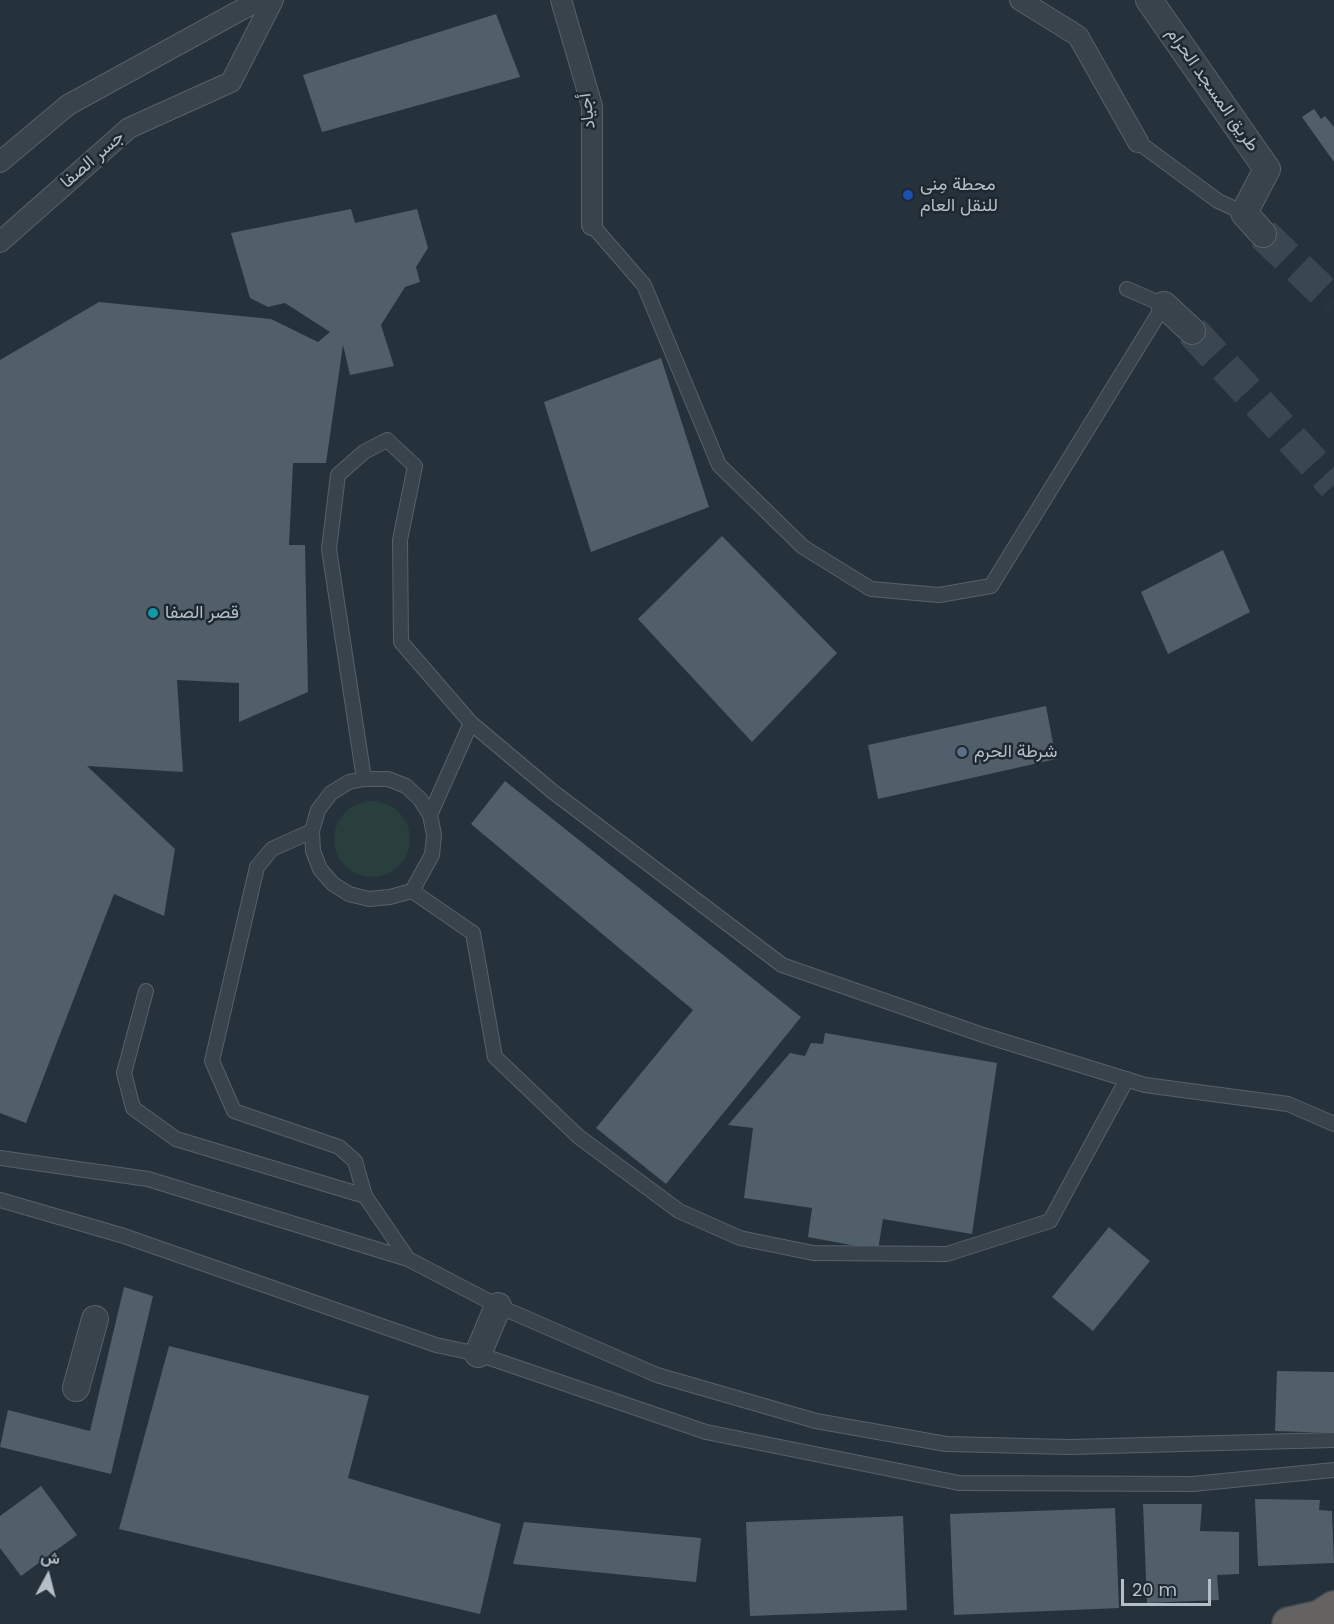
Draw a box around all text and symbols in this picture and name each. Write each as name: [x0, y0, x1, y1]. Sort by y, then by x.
street label: طريق المسجد الحرام: [1161, 24, 1263, 156]
street label: أجياد: [575, 92, 601, 130]
street label: جسر الصفا: [57, 126, 129, 194]
place label: محطة مِنى للنقل العام: [920, 174, 998, 216]
marker: محطة مِنى للنقل العام: [901, 188, 915, 202]
place label: قصر الصفا: [165, 602, 239, 624]
marker: قصر الصفا: [146, 606, 160, 620]
place label: شرطة الحرم: [974, 741, 1057, 763]
marker: شرطة الحرم: [955, 745, 969, 759]
text: ش: [39, 1545, 61, 1570]
north arrow: [18, 1546, 78, 1606]
scale bar: [1124, 1567, 1214, 1605]
text: 20 m: [1132, 1577, 1177, 1602]

